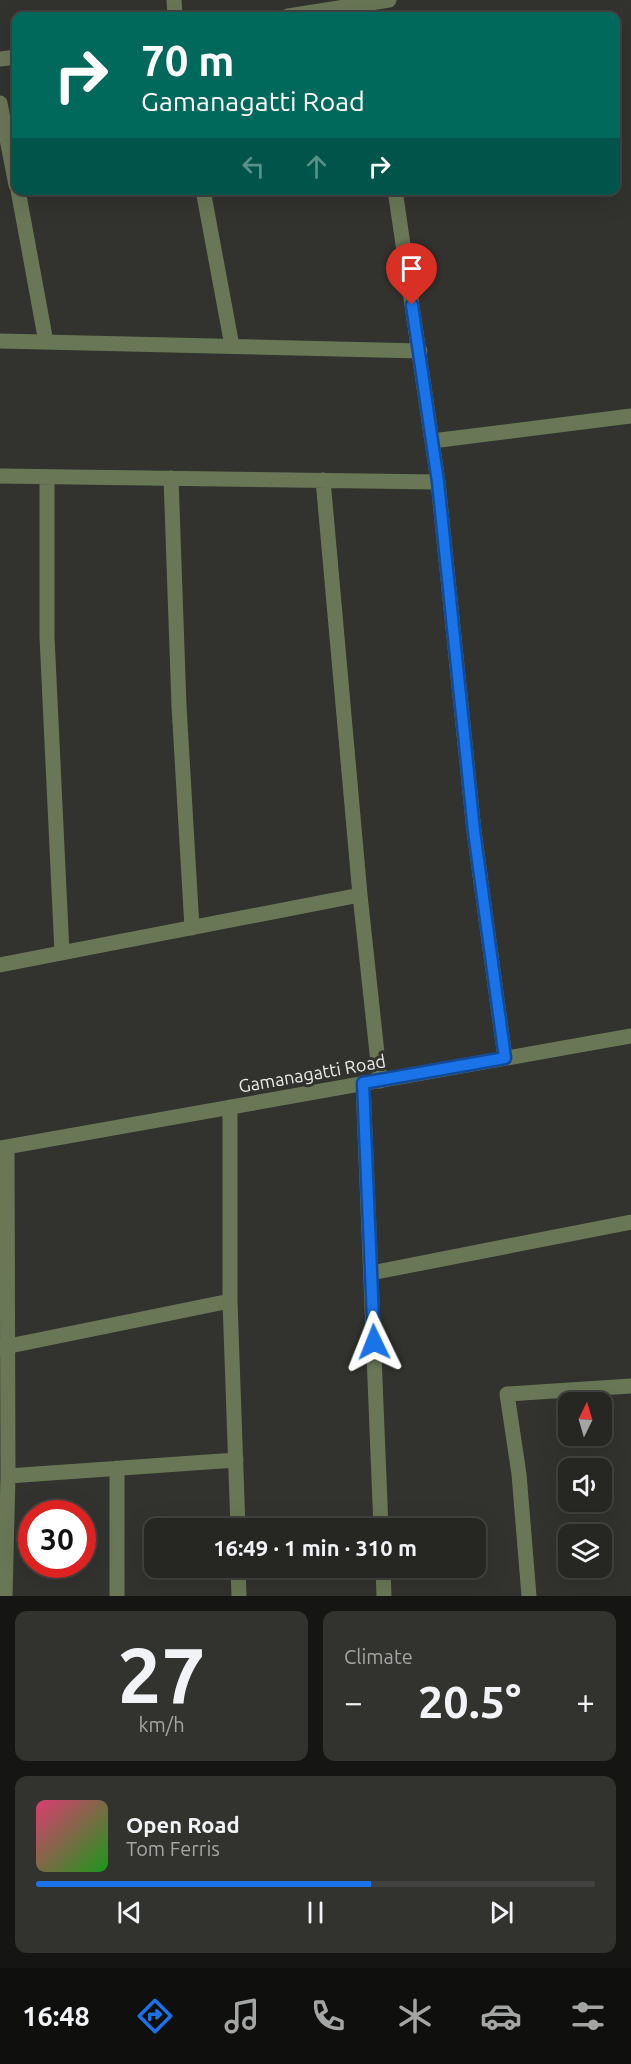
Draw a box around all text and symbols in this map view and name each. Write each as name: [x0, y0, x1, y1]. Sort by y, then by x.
icon: right: [42, 36, 120, 114]
text: 70 m: [141, 37, 235, 84]
text: Gamanagatti Road: [141, 86, 365, 116]
icon: left: [237, 150, 270, 183]
icon: ahead: [300, 150, 333, 183]
icon: right: [363, 150, 396, 183]
pin: [386, 243, 437, 305]
icon: arrive: [395, 252, 428, 285]
street label: Gamanagatti Road: [237, 1050, 387, 1096]
position arrow: [342, 1310, 406, 1374]
north arrow: [558, 1392, 612, 1446]
map controls: [558, 1392, 612, 1578]
button: sound: [558, 1458, 612, 1512]
speed limit sign: 30: [18, 1500, 96, 1578]
button: layers: [558, 1524, 612, 1578]
text: 16:49 · 1 min · 310 m: [213, 1535, 417, 1560]
text: 27: [118, 1630, 205, 1718]
text: Climate: [344, 1645, 413, 1668]
text: 20.5°: [418, 1676, 521, 1727]
text: −: [344, 1683, 363, 1720]
text: +: [576, 1683, 595, 1720]
text: km/h: [138, 1713, 185, 1736]
text: Open Road: [126, 1812, 240, 1837]
text: Tom Ferris: [126, 1837, 220, 1860]
icon: previous: [113, 1896, 146, 1929]
icon: pause: [299, 1896, 332, 1929]
icon: next: [485, 1896, 518, 1929]
icon: directions: [134, 1995, 176, 2037]
icon: music: [221, 1995, 263, 2037]
icon: phone: [307, 1995, 349, 2037]
icon: climate: [394, 1995, 436, 2037]
icon: car: [480, 1995, 522, 2037]
icon: filters: [567, 1995, 609, 2037]
text: 16:48: [22, 2001, 90, 2031]

